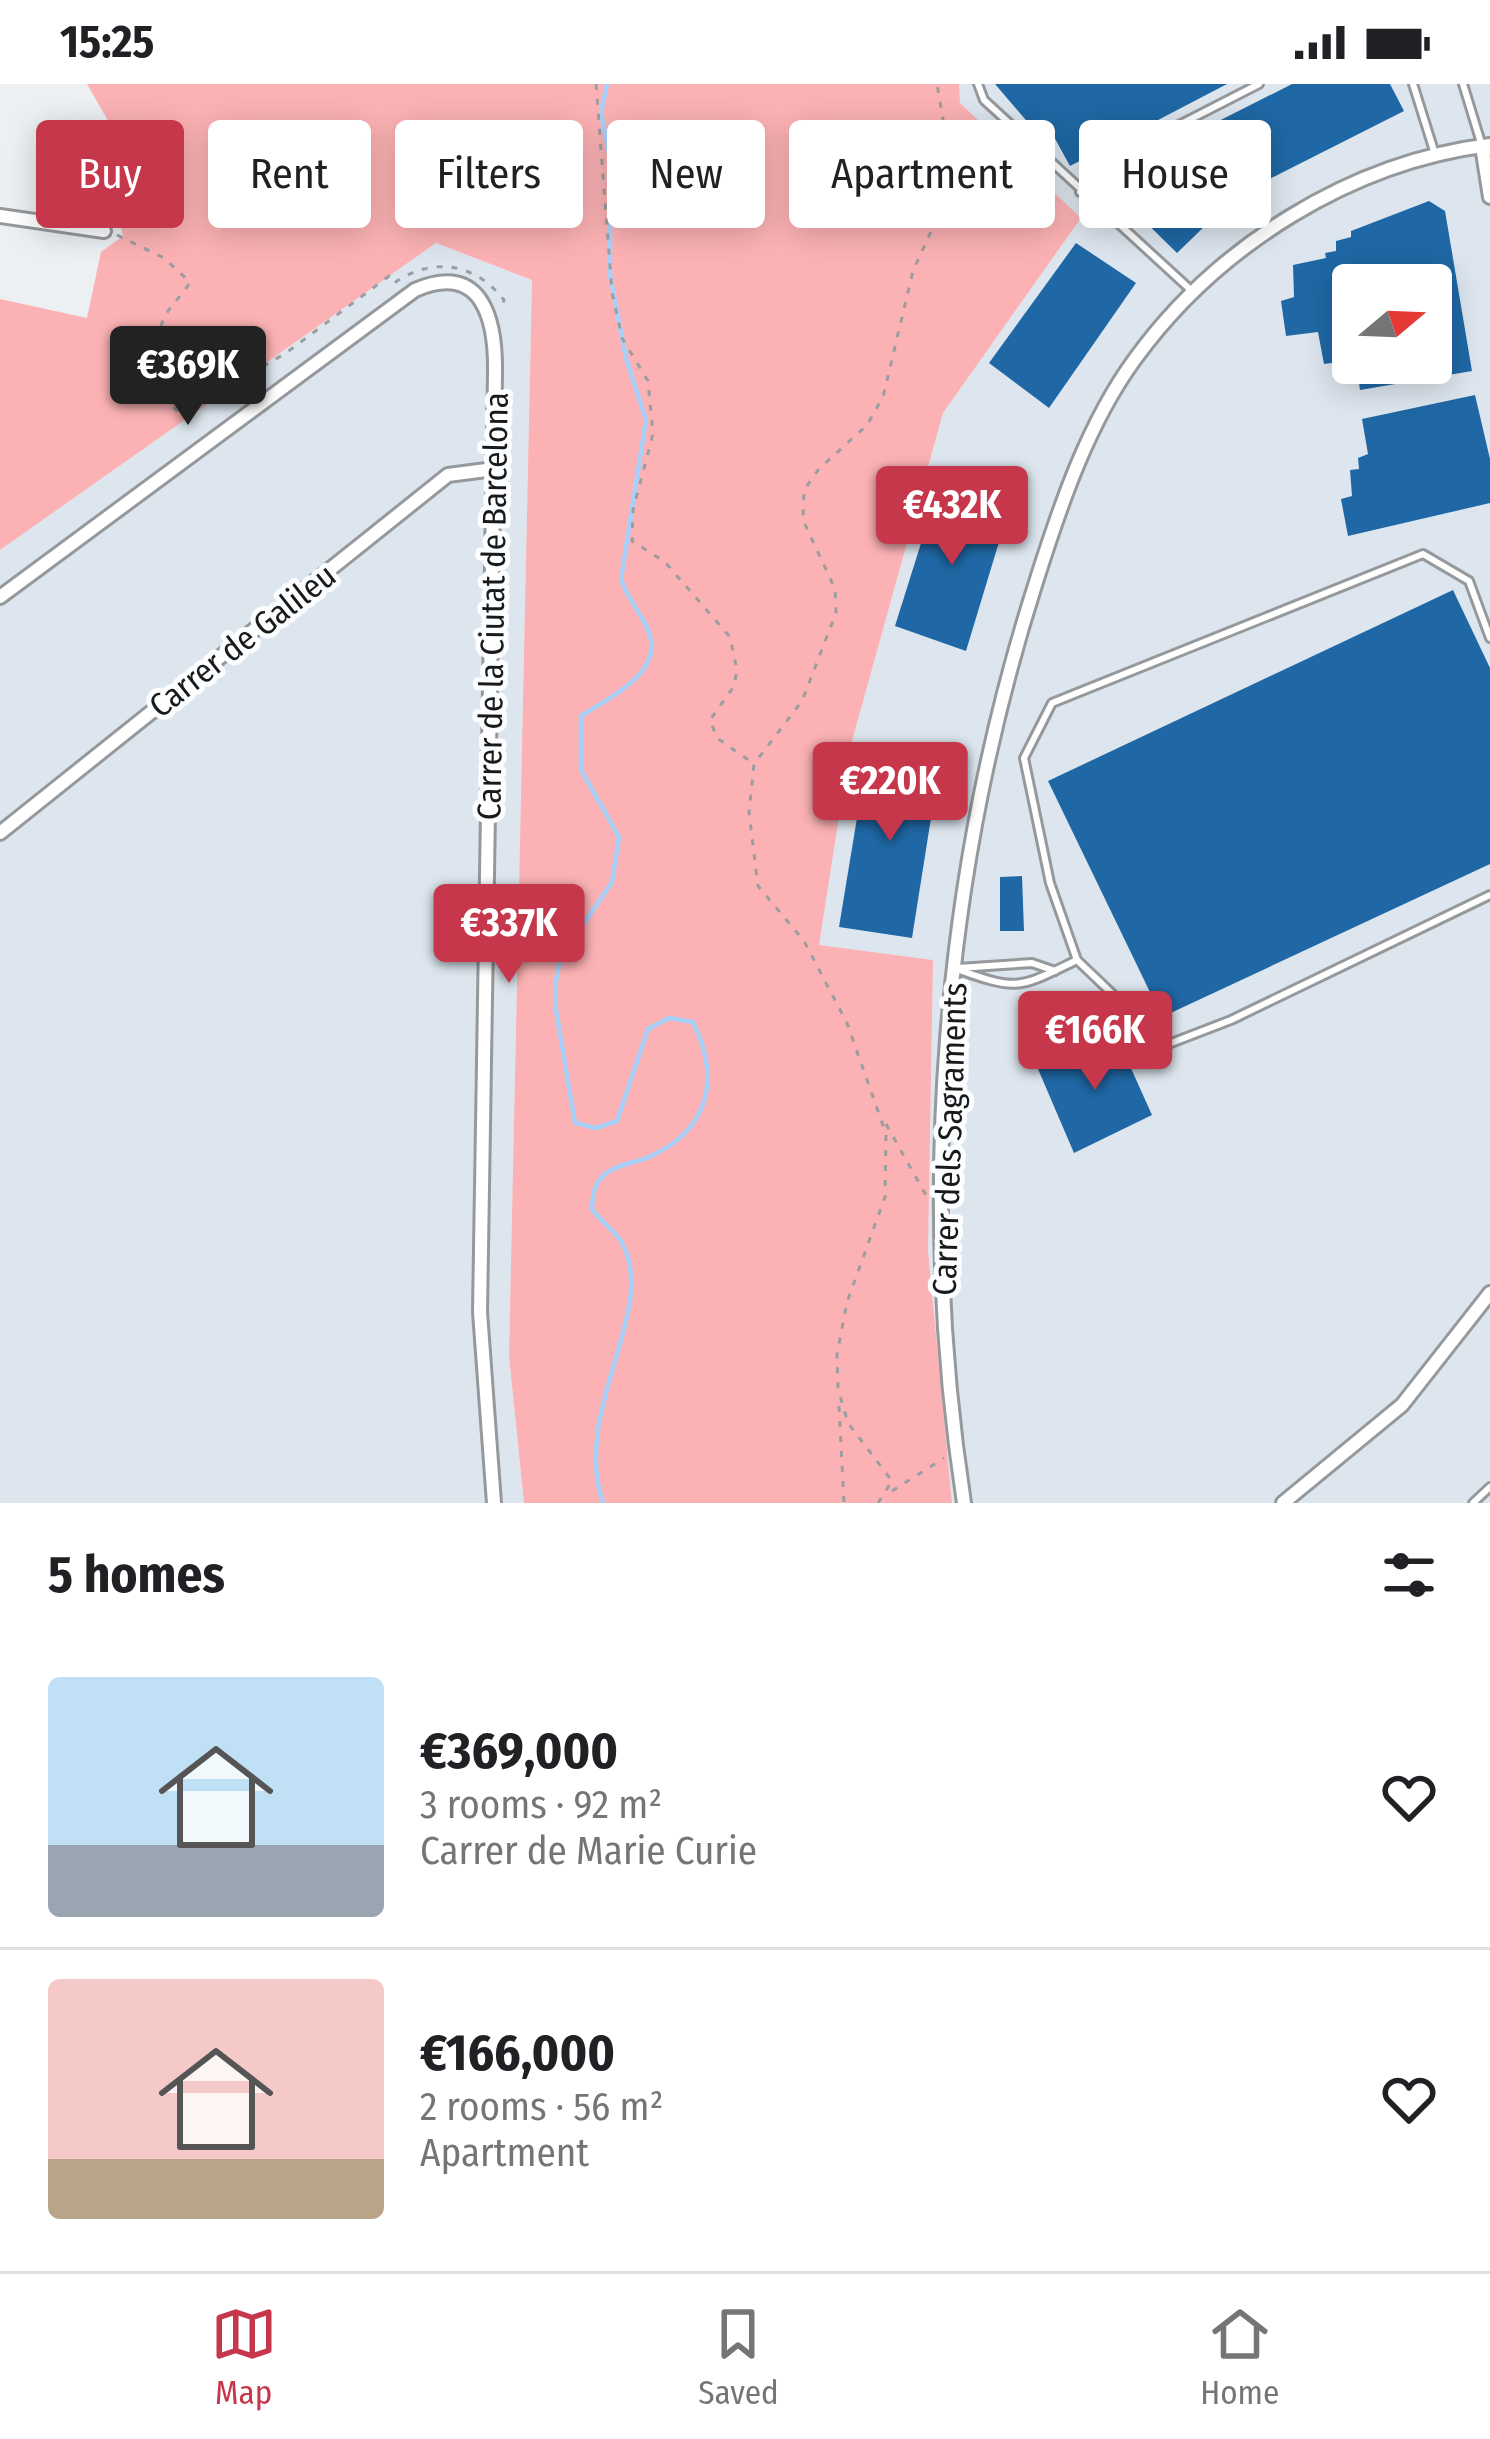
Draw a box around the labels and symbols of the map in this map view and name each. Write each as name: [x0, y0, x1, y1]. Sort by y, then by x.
north arrow: [1332, 264, 1452, 384]
pin: €369K: [104, 326, 272, 428]
street label: Carrer de la Ciutat de Barcelona: [469, 392, 517, 820]
pin: €432K: [868, 466, 1036, 568]
street label: Carrer de Galileu: [141, 555, 344, 726]
pin: €220K: [806, 742, 974, 844]
pin: €337K: [425, 884, 593, 986]
street label: Carrer dels Sagraments: [925, 982, 975, 1296]
pin: €166K: [1011, 991, 1179, 1093]

